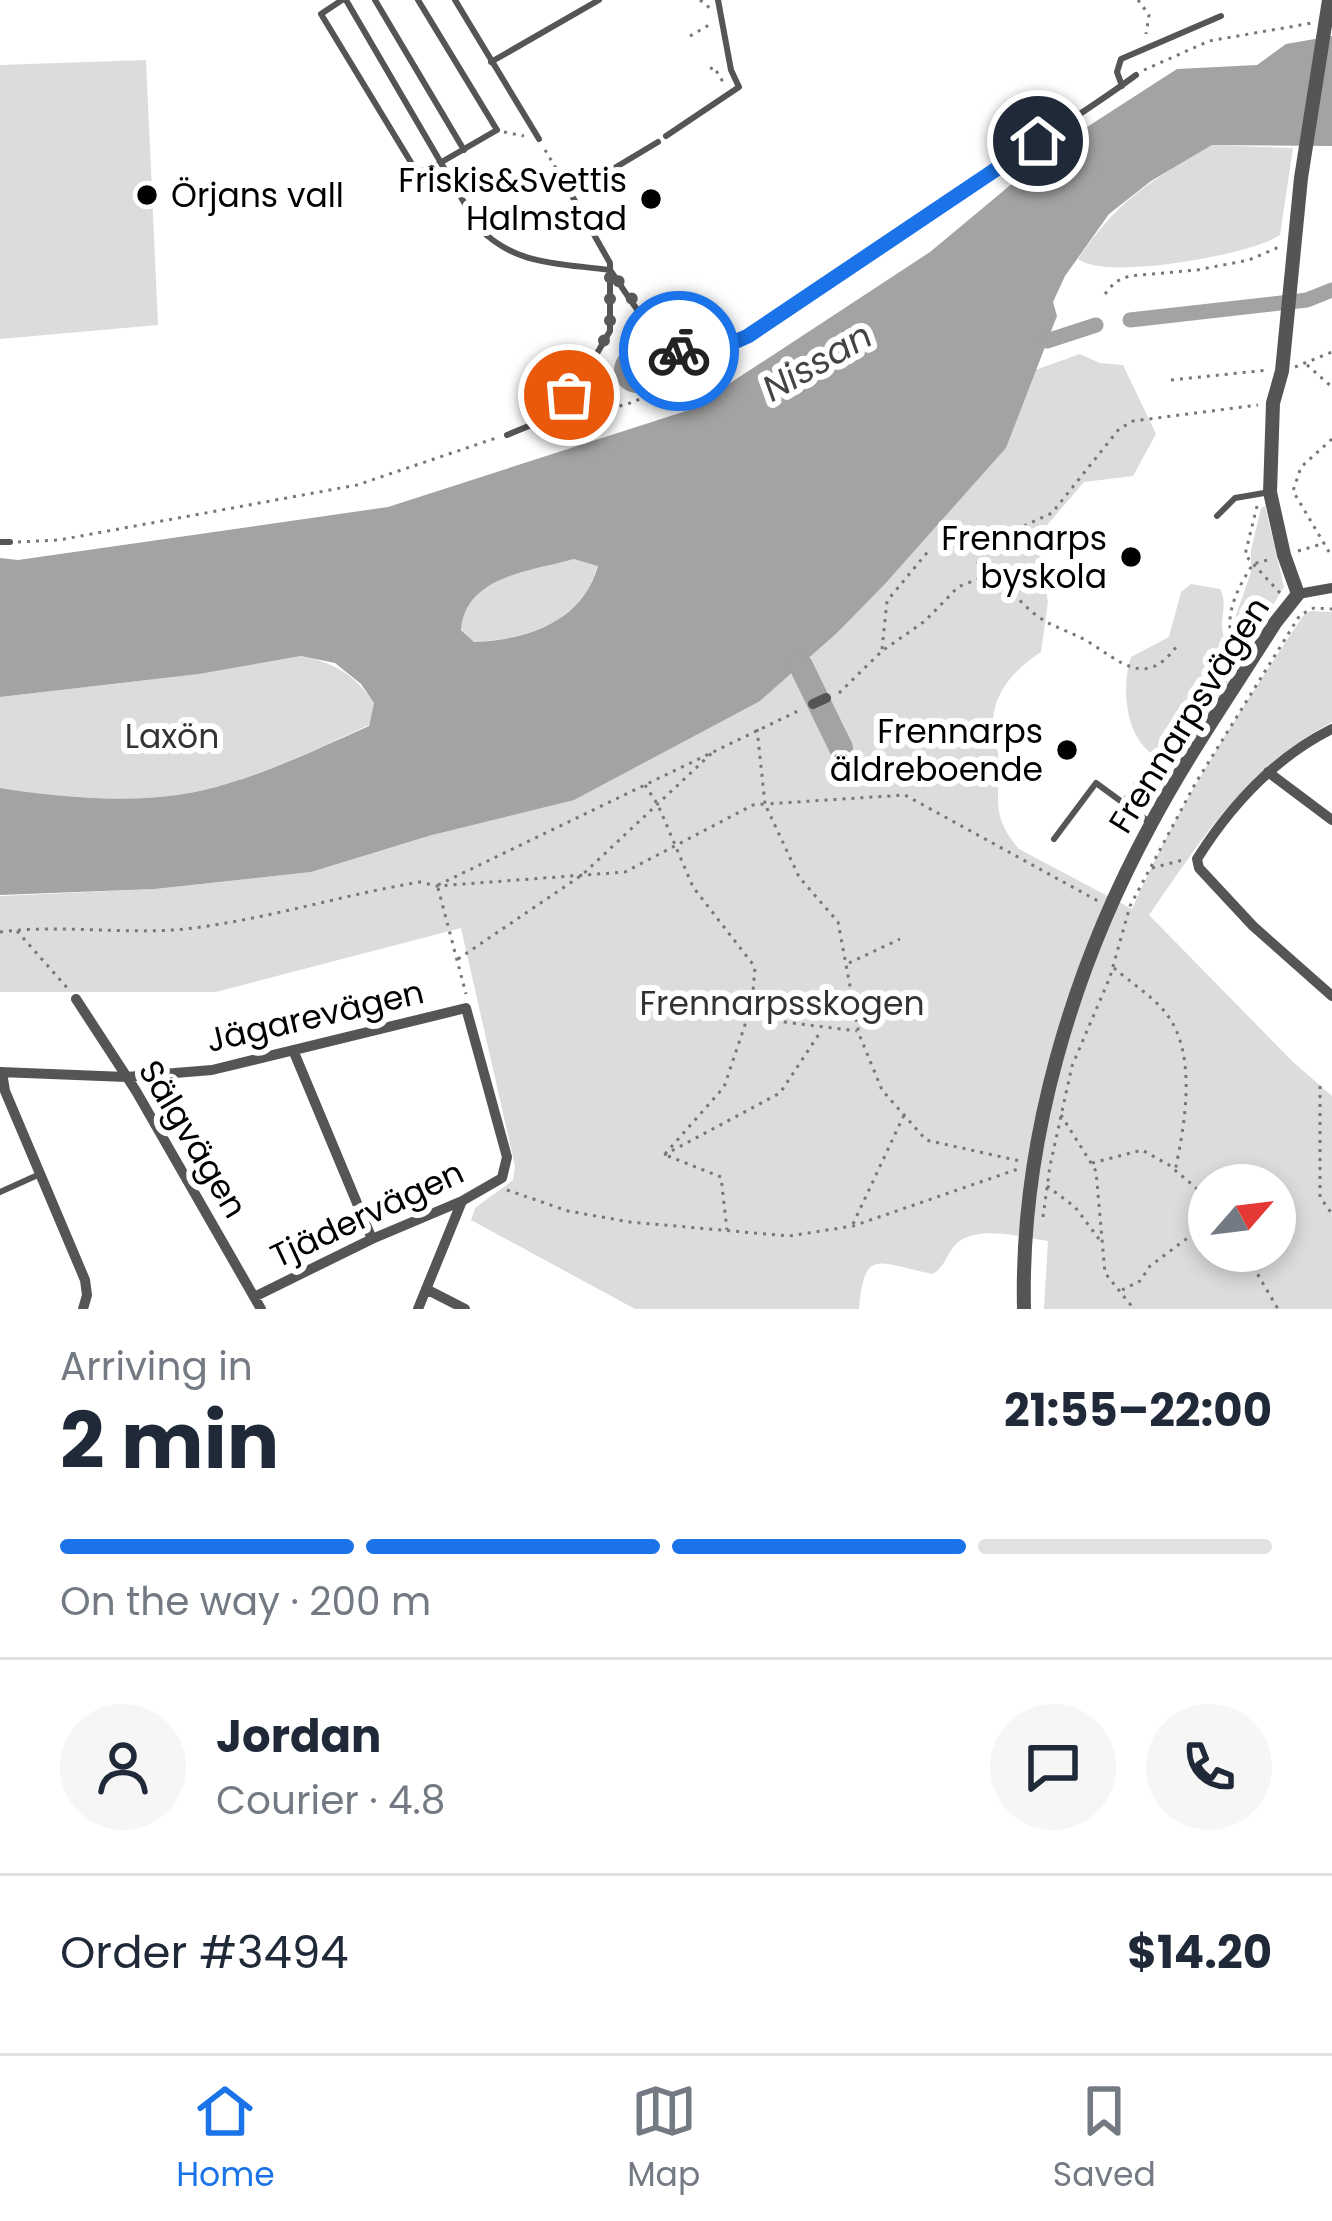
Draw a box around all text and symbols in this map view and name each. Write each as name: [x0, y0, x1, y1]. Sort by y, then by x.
pin: [987, 90, 1089, 192]
icon: home: [1005, 108, 1071, 174]
place label: Friskis&Svettis Halmstad: [398, 157, 627, 242]
place label: Örjans vall: [171, 172, 344, 219]
marker: Örjans vall: [134, 182, 160, 208]
marker: Friskis&Svettis Halmstad: [638, 186, 664, 212]
courier: [619, 291, 739, 411]
water label: Nissan: [753, 310, 881, 414]
icon: bike: [646, 318, 712, 384]
pin: [518, 344, 620, 446]
icon: bag: [536, 362, 602, 428]
place label: Frennarps byskola: [941, 515, 1107, 600]
marker: Frennarps byskola: [1118, 544, 1144, 570]
street label: Frennarpsvägen: [1097, 588, 1281, 842]
place label: Frennarps äldreboende: [830, 708, 1043, 793]
park label: Laxön: [125, 713, 219, 760]
marker: Frennarps äldreboende: [1054, 737, 1080, 763]
street label: Jägarevägen: [202, 968, 428, 1064]
park label: Frennarpsskogen: [639, 980, 925, 1027]
street label: Sälgvägen: [127, 1051, 259, 1227]
street label: Tjädervägen: [263, 1149, 471, 1279]
north arrow: [1188, 1164, 1296, 1272]
map controls: [1188, 1164, 1296, 1272]
text: Arriving in: [60, 1339, 253, 1394]
text: 21:55–22:00: [1004, 1379, 1272, 1442]
text: 2 min: [60, 1386, 279, 1495]
text: On the way · 200 m: [60, 1574, 431, 1629]
button: person: [60, 1704, 186, 1830]
button: chat: [990, 1704, 1116, 1830]
button: phone: [1146, 1704, 1272, 1830]
text: Jordan: [216, 1705, 381, 1768]
text: Courier · 4.8: [216, 1773, 445, 1828]
text: Order #3494: [60, 1921, 349, 1984]
text: $14.20: [1127, 1921, 1272, 1984]
tab: Home: [176, 2078, 275, 2200]
tab: Map: [627, 2078, 700, 2200]
tab: Saved: [1053, 2078, 1156, 2200]

